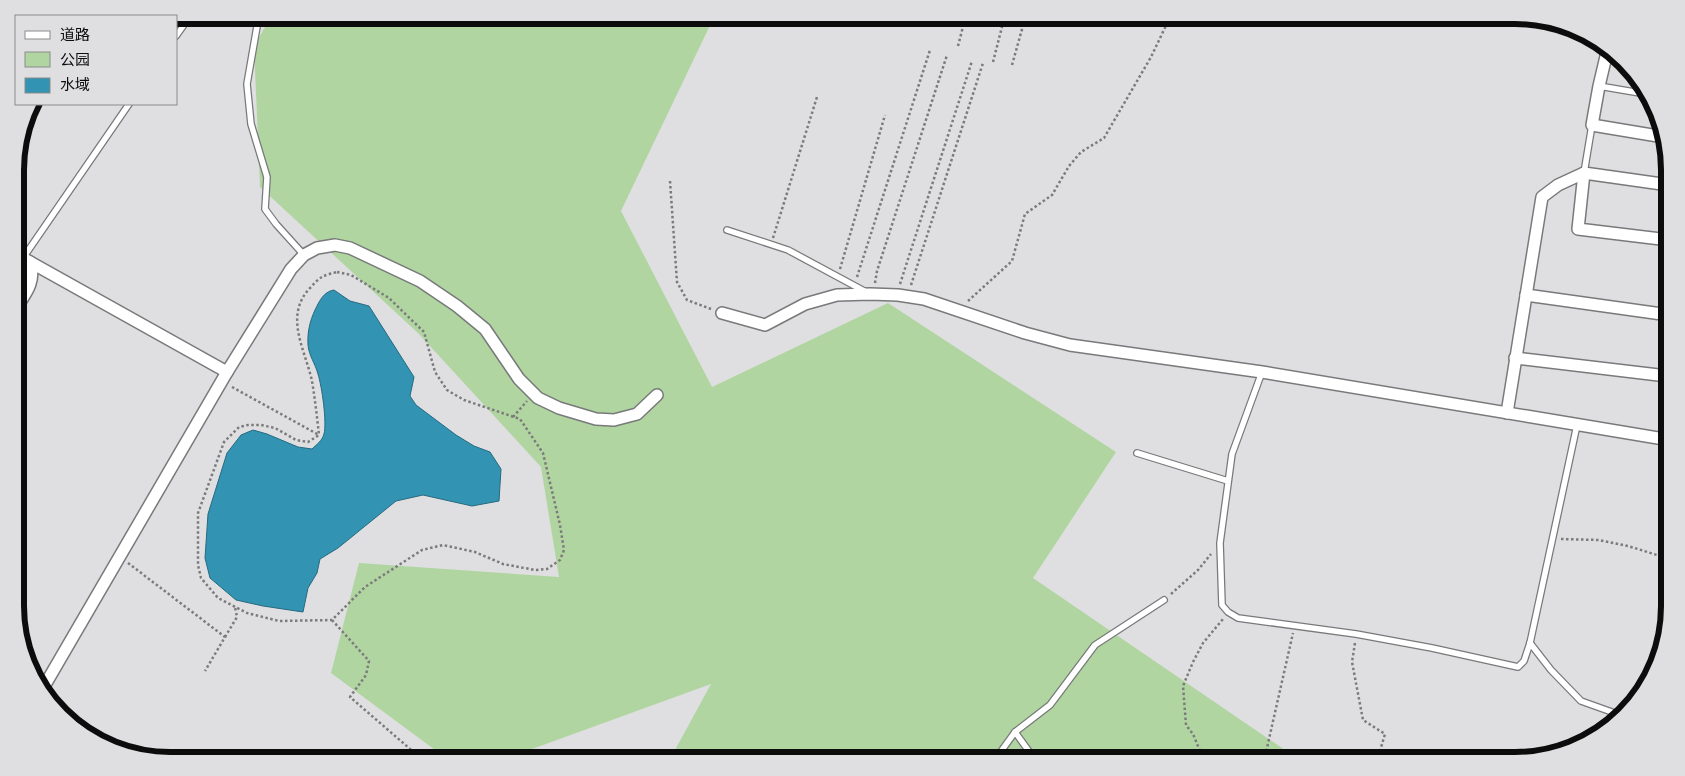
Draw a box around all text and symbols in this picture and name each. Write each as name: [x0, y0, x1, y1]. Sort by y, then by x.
legend: [15, 15, 178, 105]
text: 道路: [60, 25, 90, 44]
text: 公园: [60, 50, 90, 69]
text: 水域: [60, 75, 90, 94]

